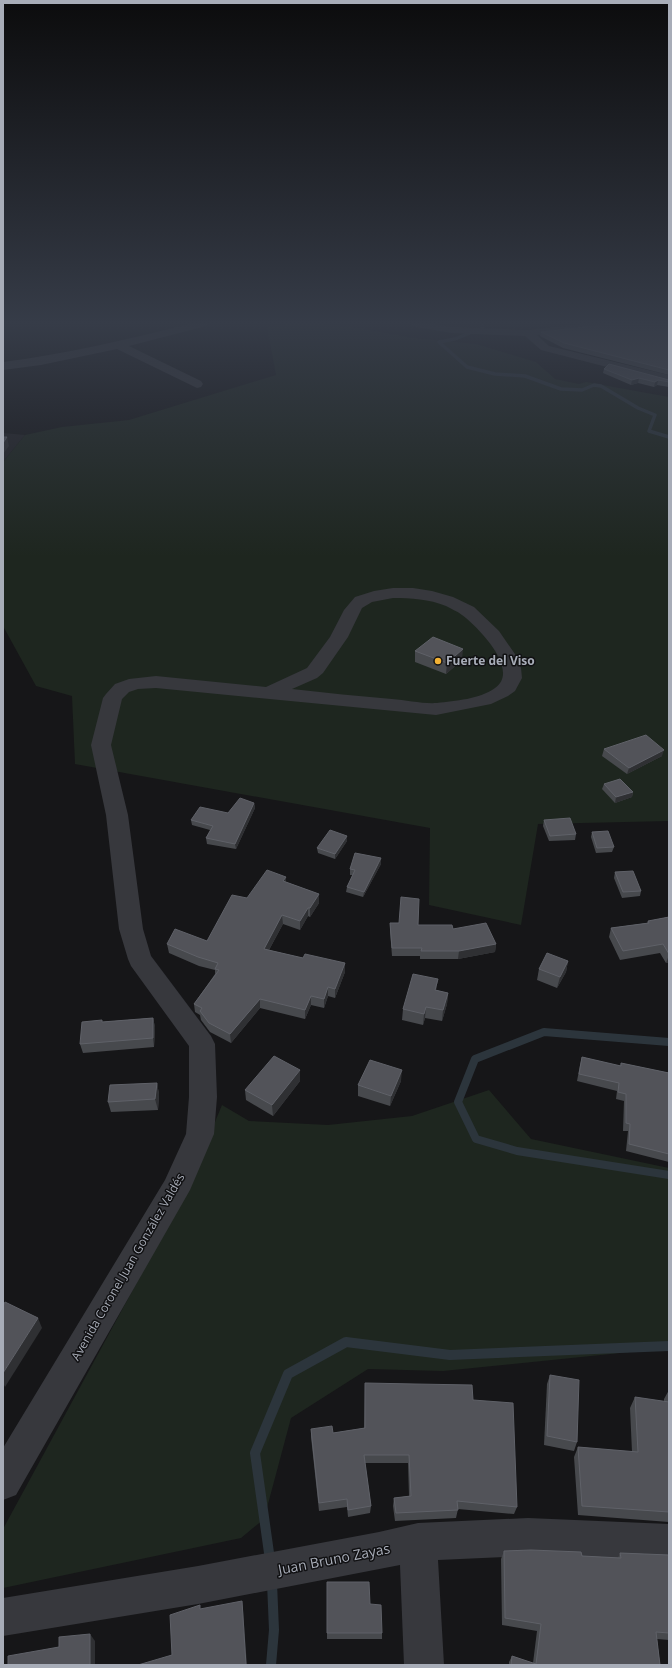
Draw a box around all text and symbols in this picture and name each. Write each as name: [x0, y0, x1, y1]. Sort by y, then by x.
place label: Fuerte del Viso: [446, 652, 535, 669]
marker: Fuerte del Viso: [433, 656, 443, 666]
street label: Avenida Coronel Juan González Valdés: [67, 1170, 188, 1363]
street label: Juan Bruno Zayas: [274, 1538, 392, 1579]

